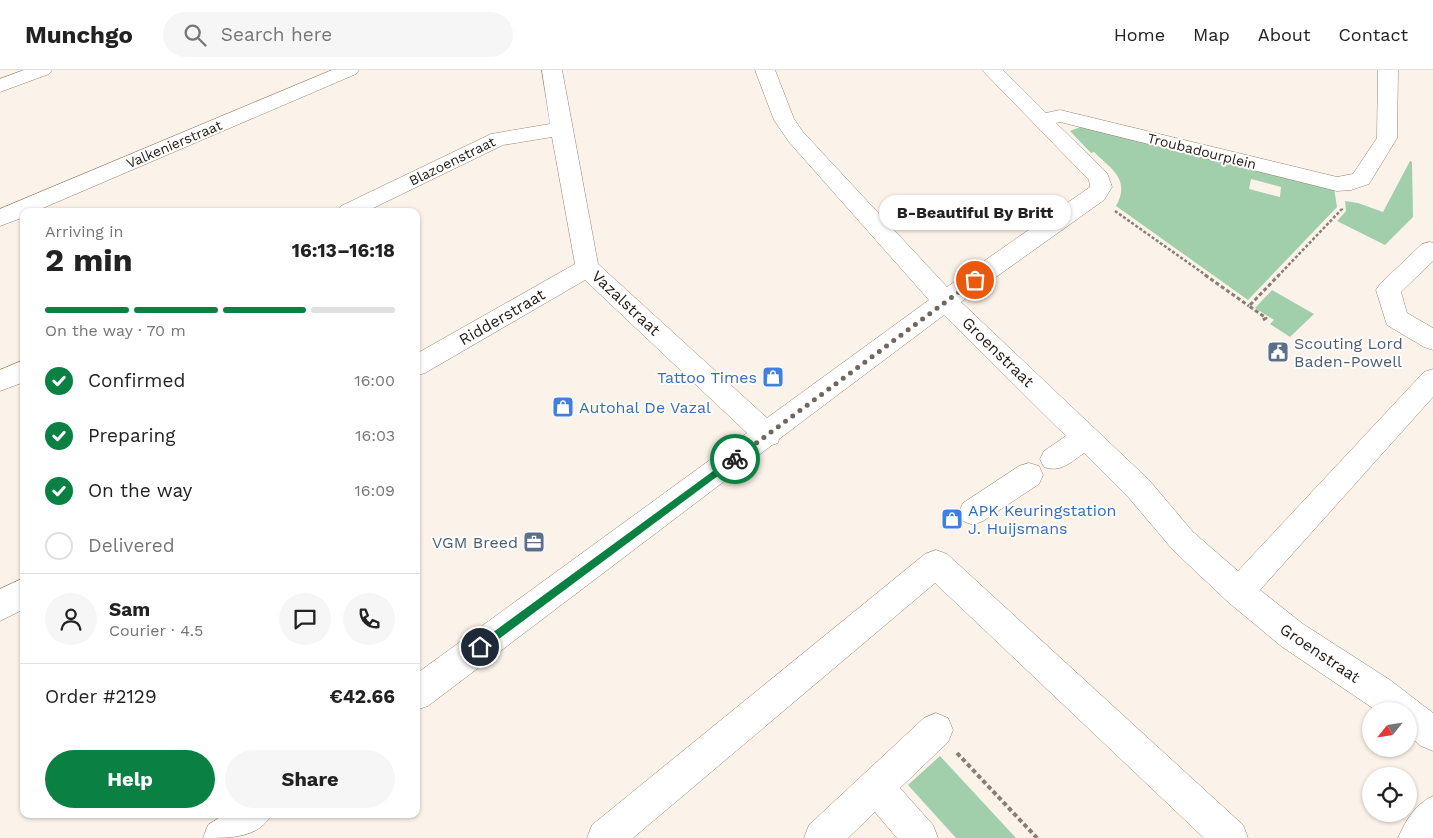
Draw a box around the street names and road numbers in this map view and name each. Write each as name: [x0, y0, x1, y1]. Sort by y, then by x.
street label: Valkenierstraat: [124, 117, 224, 171]
street label: Troubadourplein: [1146, 130, 1258, 172]
street label: Blazoenstraat: [406, 133, 498, 189]
street label: Vazalstraat: [588, 266, 664, 340]
street label: Ridderstraat: [456, 285, 549, 349]
street label: Groenstraat: [958, 313, 1038, 391]
street label: Groenstraat: [1276, 619, 1364, 687]

